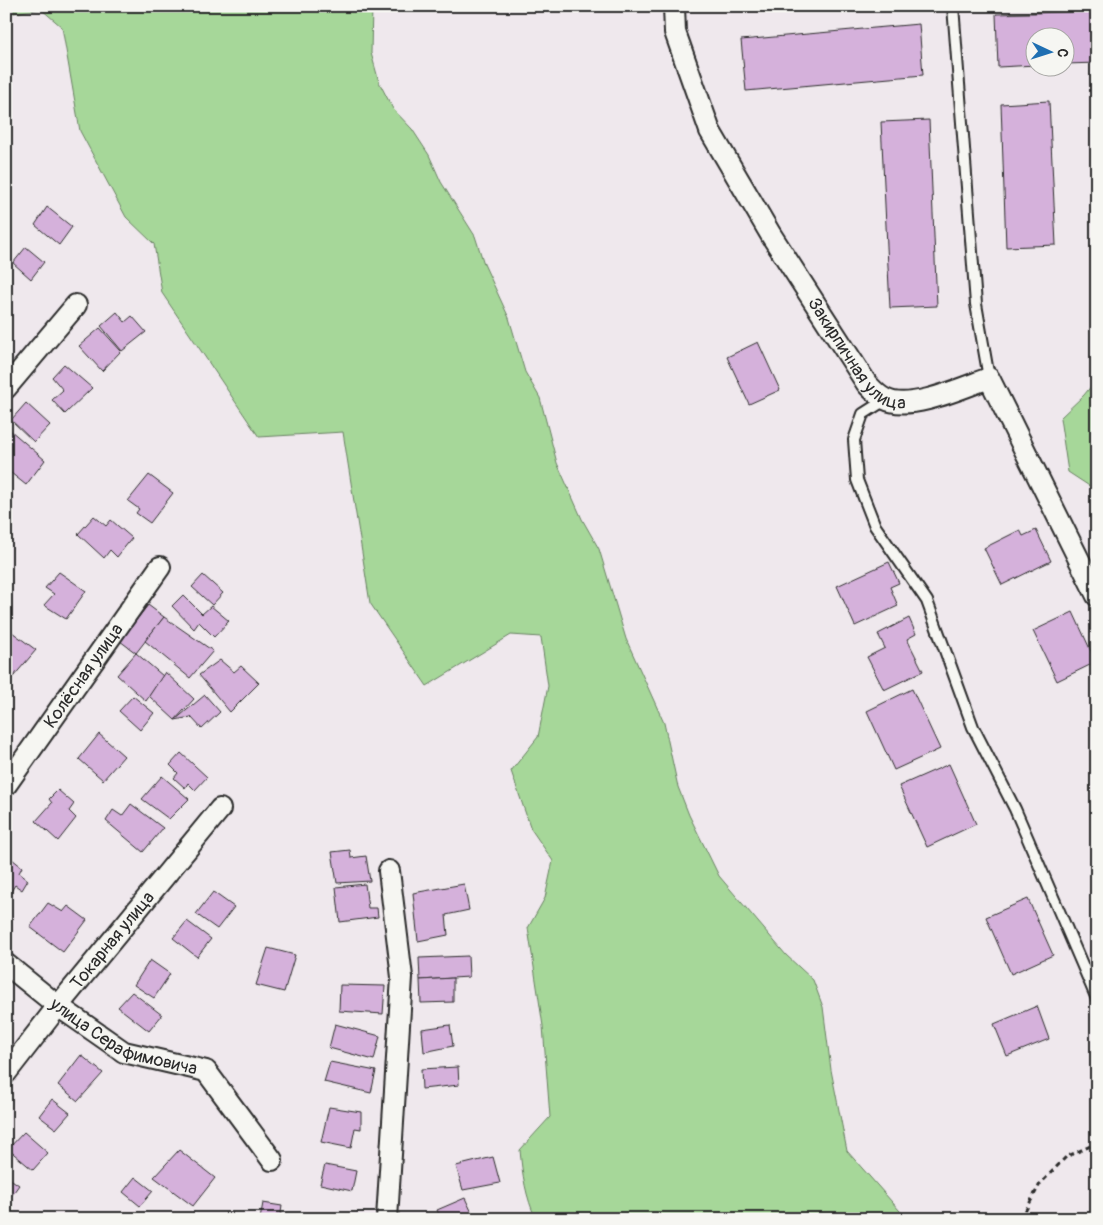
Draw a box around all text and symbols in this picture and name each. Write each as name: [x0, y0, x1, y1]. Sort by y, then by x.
north arrow: [1026, 28, 1076, 78]
text: С: [1054, 48, 1071, 58]
street label: Закирпичная улица: [803, 293, 906, 414]
street label: Колёсная улица: [38, 619, 128, 732]
street label: Токарная улица: [65, 886, 159, 994]
street label: улица Серафимовича: [45, 992, 199, 1080]

